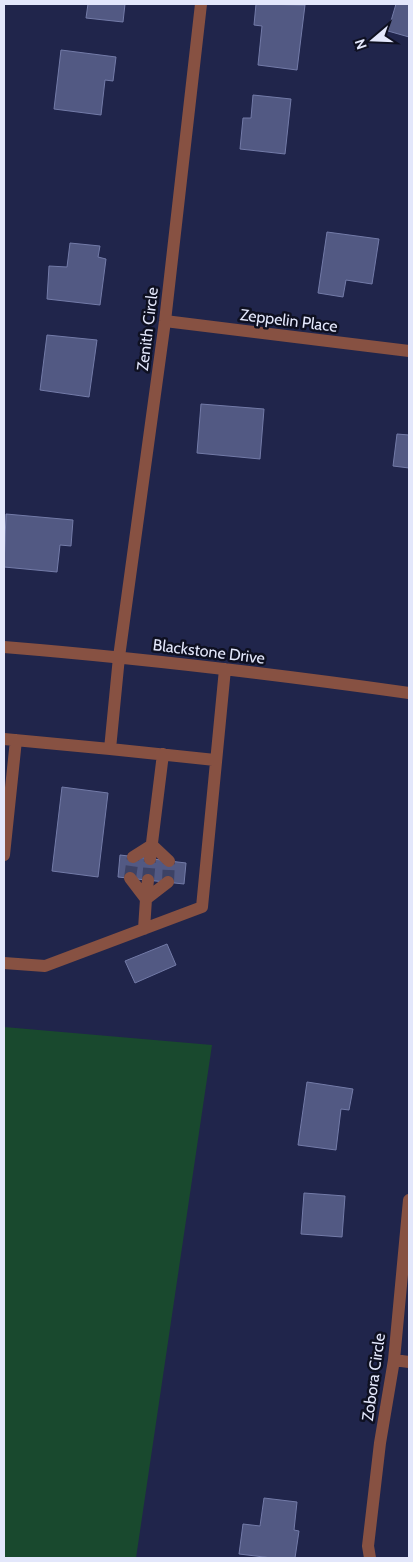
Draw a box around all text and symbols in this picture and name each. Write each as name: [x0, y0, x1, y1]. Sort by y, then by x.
north arrow: [348, 15, 398, 65]
text: N: [351, 37, 371, 52]
street label: Zenith Circle: [133, 286, 162, 372]
street label: Zeppelin Place: [239, 305, 339, 336]
street label: Blackstone Drive: [152, 635, 266, 668]
street label: Zobora Circle: [358, 1332, 389, 1422]

